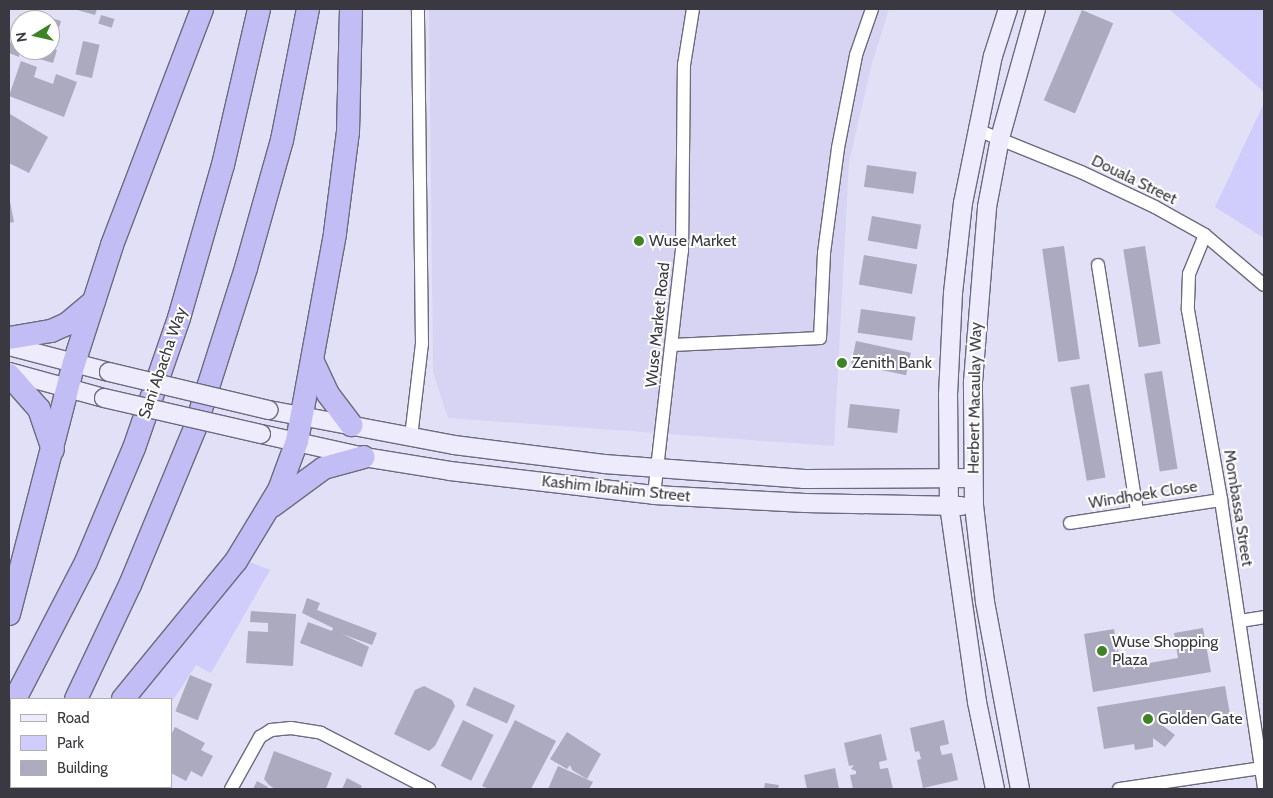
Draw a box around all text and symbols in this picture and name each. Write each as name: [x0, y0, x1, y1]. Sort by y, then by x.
north arrow: [10, 10, 60, 60]
text: N: [12, 31, 31, 43]
street label: Douala Street: [1088, 151, 1180, 209]
place label: Wuse Market: [649, 231, 737, 251]
marker: Wuse Market: [633, 235, 645, 247]
street label: Wuse Market Road: [642, 261, 674, 389]
street label: Sani Abacha Way: [135, 305, 191, 421]
street label: Herbert Macaulay Way: [964, 322, 986, 474]
place label: Zenith Bank: [852, 353, 932, 373]
marker: Zenith Bank: [836, 357, 848, 369]
street label: Mombassa Street: [1219, 448, 1257, 568]
street label: Kashim Ibrahim Street: [541, 472, 691, 506]
street label: Windhoek Close: [1087, 477, 1199, 513]
place label: Wuse Shopping Plaza: [1112, 632, 1218, 670]
marker: Wuse Shopping Plaza: [1096, 645, 1108, 657]
legend: [10, 698, 172, 788]
text: Road: [57, 709, 90, 727]
place label: Golden Gate: [1158, 709, 1243, 729]
marker: Golden Gate: [1142, 713, 1154, 725]
text: Park: [57, 734, 84, 752]
text: Building: [57, 759, 108, 777]

